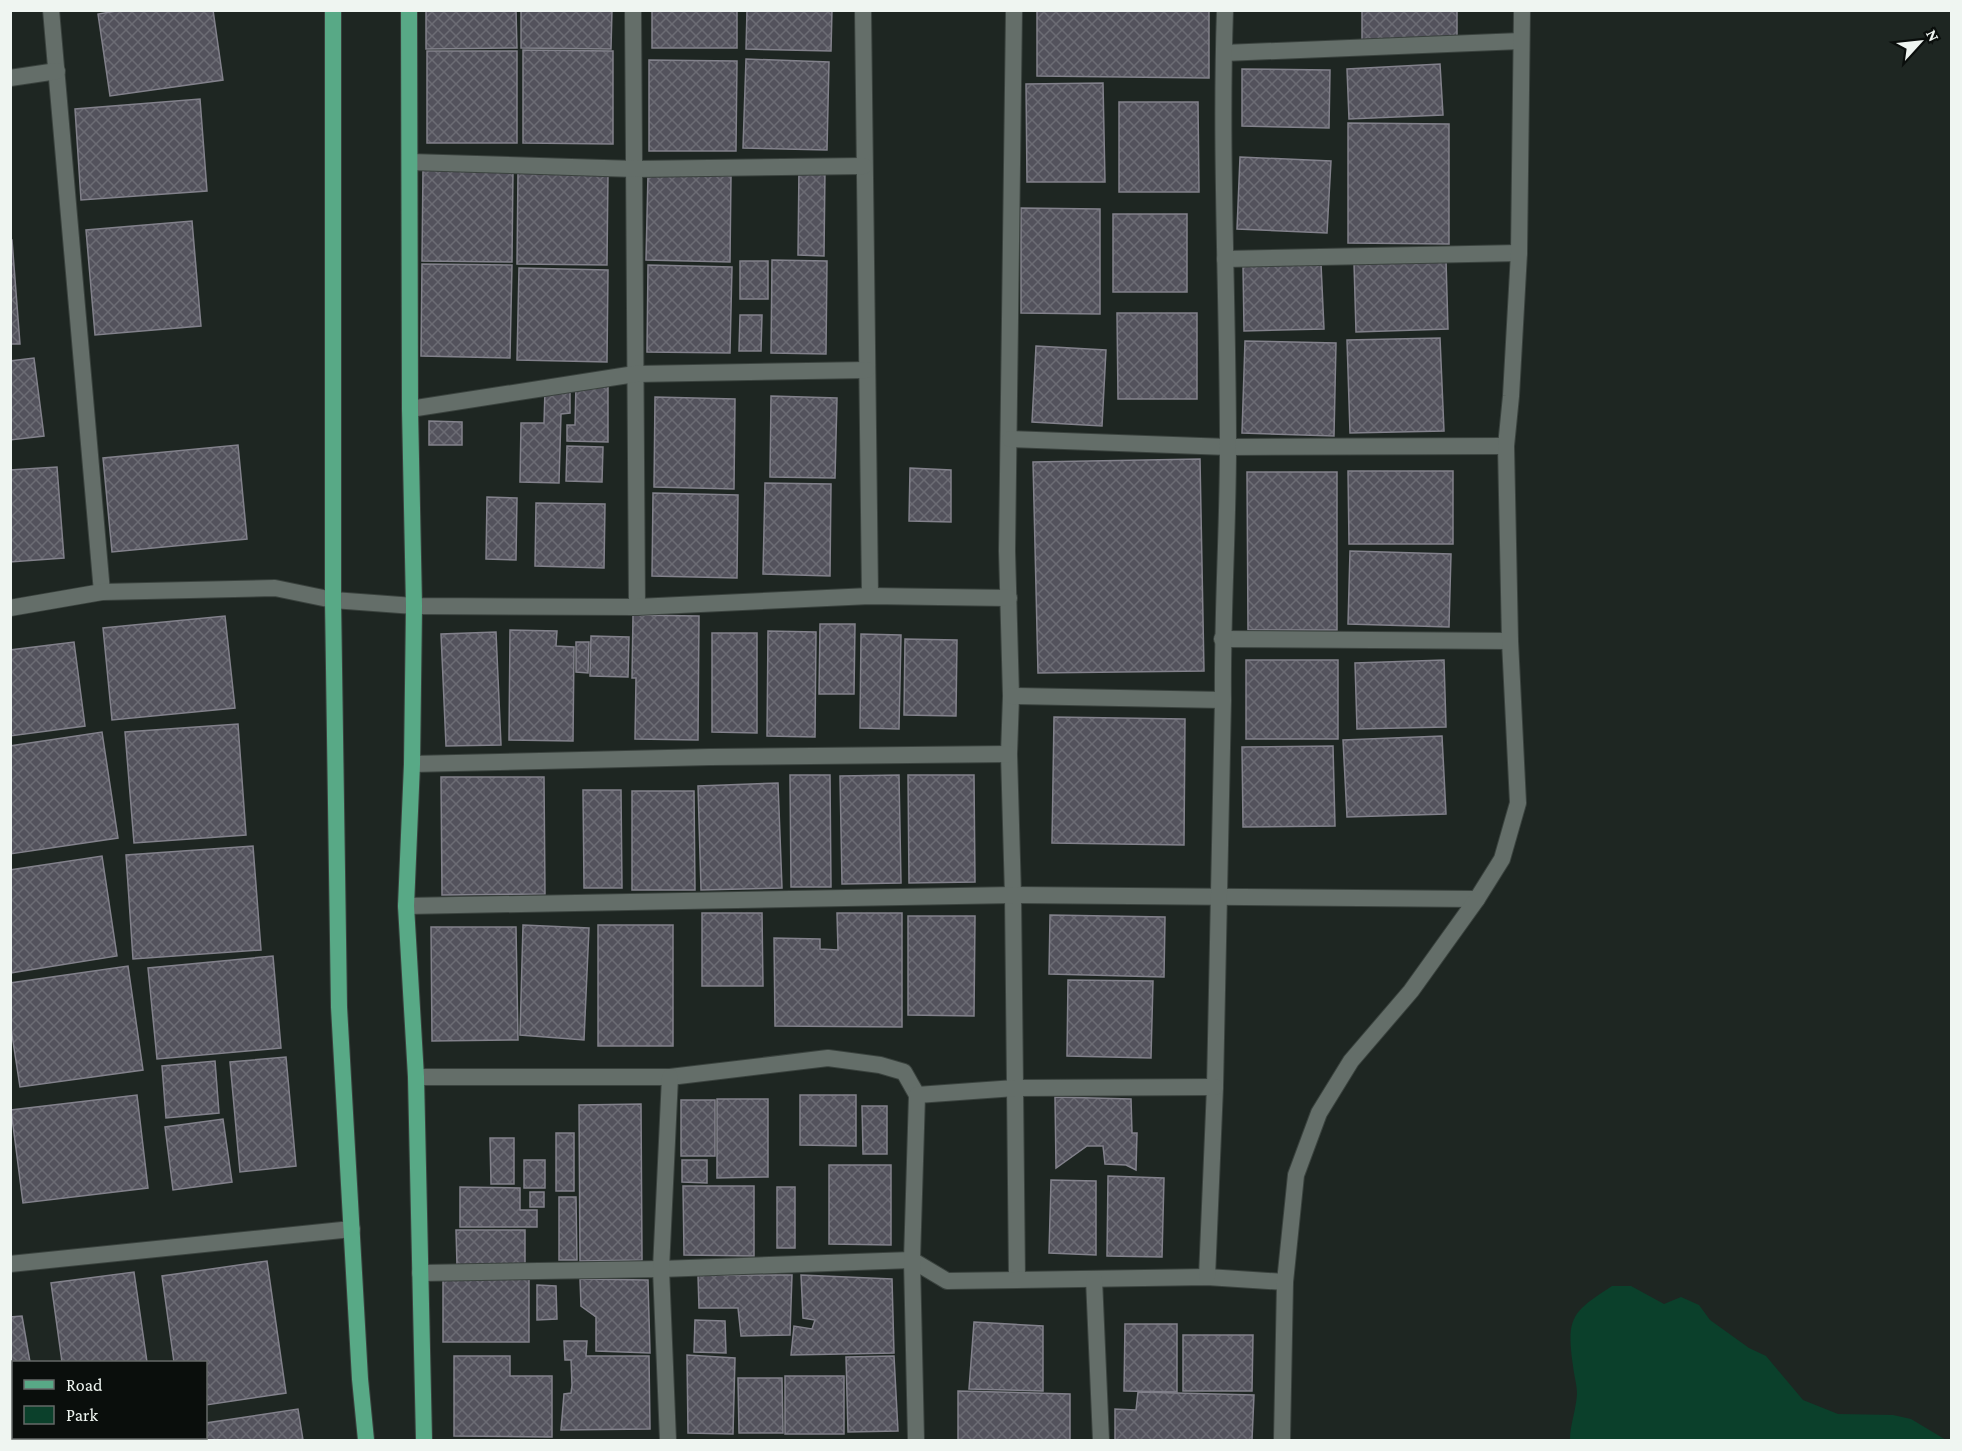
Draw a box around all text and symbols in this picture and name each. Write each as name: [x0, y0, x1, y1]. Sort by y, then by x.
north arrow: [1890, 12, 1950, 72]
text: N: [1923, 27, 1943, 44]
legend: [12, 1361, 207, 1439]
text: Road: [66, 1375, 103, 1395]
text: Park: [66, 1405, 98, 1425]

